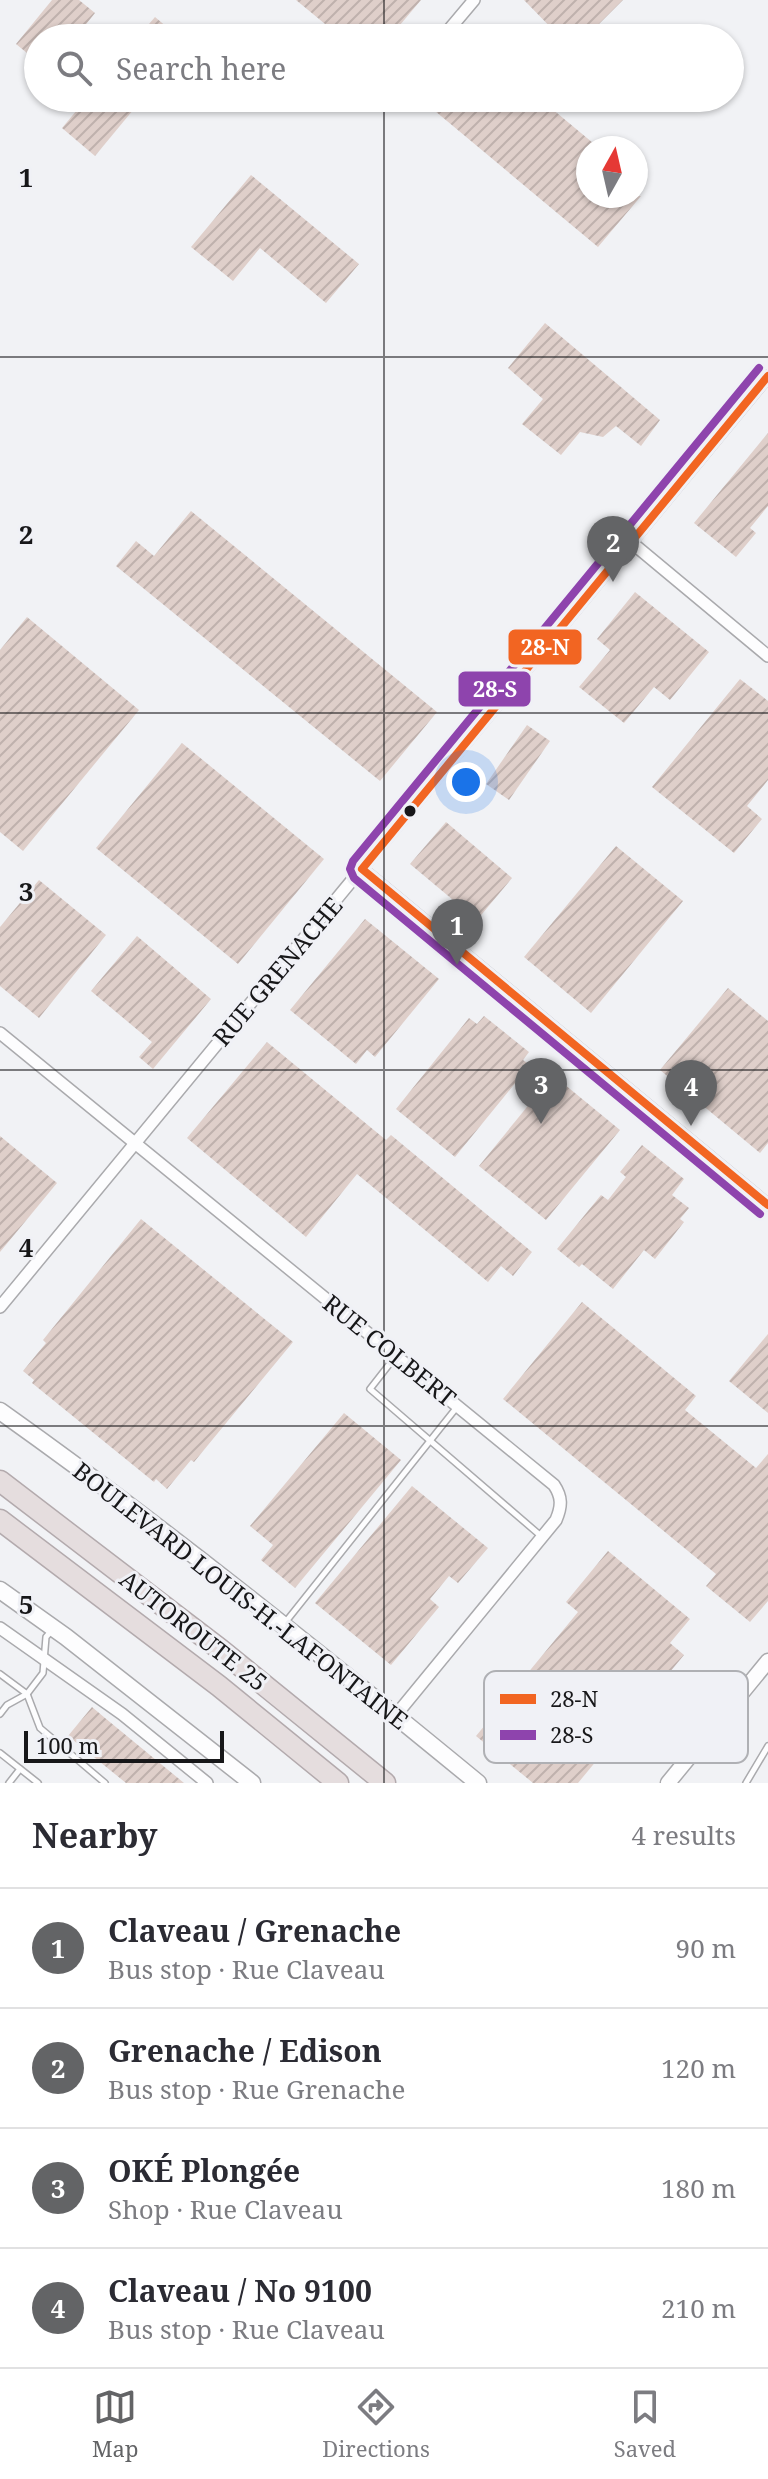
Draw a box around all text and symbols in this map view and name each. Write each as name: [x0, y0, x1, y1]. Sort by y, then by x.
search box: [24, 24, 744, 112]
icon: search: [52, 46, 96, 90]
text: Search here: [116, 48, 286, 89]
north arrow: [576, 136, 648, 208]
text: 1: [19, 159, 33, 195]
text: 2: [19, 516, 33, 552]
pin: 2: [587, 516, 639, 582]
line badge: 28-N: [507, 628, 583, 666]
text: 28-N: [520, 631, 570, 661]
line badge: 28-S: [457, 670, 532, 708]
text: 28-S: [473, 673, 517, 703]
your location: [446, 762, 486, 802]
unlabelled marker: [402, 803, 418, 819]
text: 3: [19, 873, 33, 909]
street label: RUE GRENACHE: [205, 889, 349, 1053]
pin: 1: [431, 899, 483, 965]
pin: 3: [515, 1058, 567, 1124]
pin: 4: [665, 1060, 717, 1126]
text: 4: [19, 1229, 34, 1265]
street label: RUE COLBERT: [317, 1286, 464, 1414]
street label: BOULEVARD LOUIS-H.-LAFONTAINE: [67, 1454, 415, 1736]
street label: AUTOROUTE 25: [113, 1562, 275, 1698]
text: 5: [19, 1586, 33, 1622]
legend: [484, 1671, 748, 1763]
text: 28-N: [550, 1683, 598, 1713]
text: 28-S: [550, 1719, 593, 1749]
scale bar: [24, 1727, 224, 1763]
text: 100 m: [36, 1730, 99, 1760]
text: Nearby: [32, 1812, 158, 1858]
text: 4 results: [631, 1817, 736, 1853]
text: Claveau / Grenache: [108, 1910, 401, 1951]
text: 1: [51, 1930, 65, 1966]
text: 90 m: [676, 1930, 736, 1966]
text: Bus stop · Rue Claveau: [108, 1951, 385, 1987]
text: Grenache / Edison: [108, 2030, 382, 2071]
text: 2: [51, 2050, 65, 2086]
text: 120 m: [661, 2050, 736, 2086]
text: Bus stop · Rue Grenache: [108, 2071, 405, 2107]
text: OKÉ Plongée: [108, 2150, 300, 2191]
text: 3: [51, 2170, 65, 2206]
text: 180 m: [661, 2170, 736, 2206]
text: Shop · Rue Claveau: [108, 2191, 343, 2227]
text: Claveau / No 9100: [108, 2270, 372, 2311]
text: 4: [51, 2290, 65, 2326]
text: 210 m: [661, 2290, 736, 2326]
text: Bus stop · Rue Claveau: [108, 2311, 385, 2347]
tab: Map: [92, 2385, 138, 2463]
tab: Directions: [322, 2385, 430, 2463]
tab: Saved: [614, 2385, 676, 2463]

